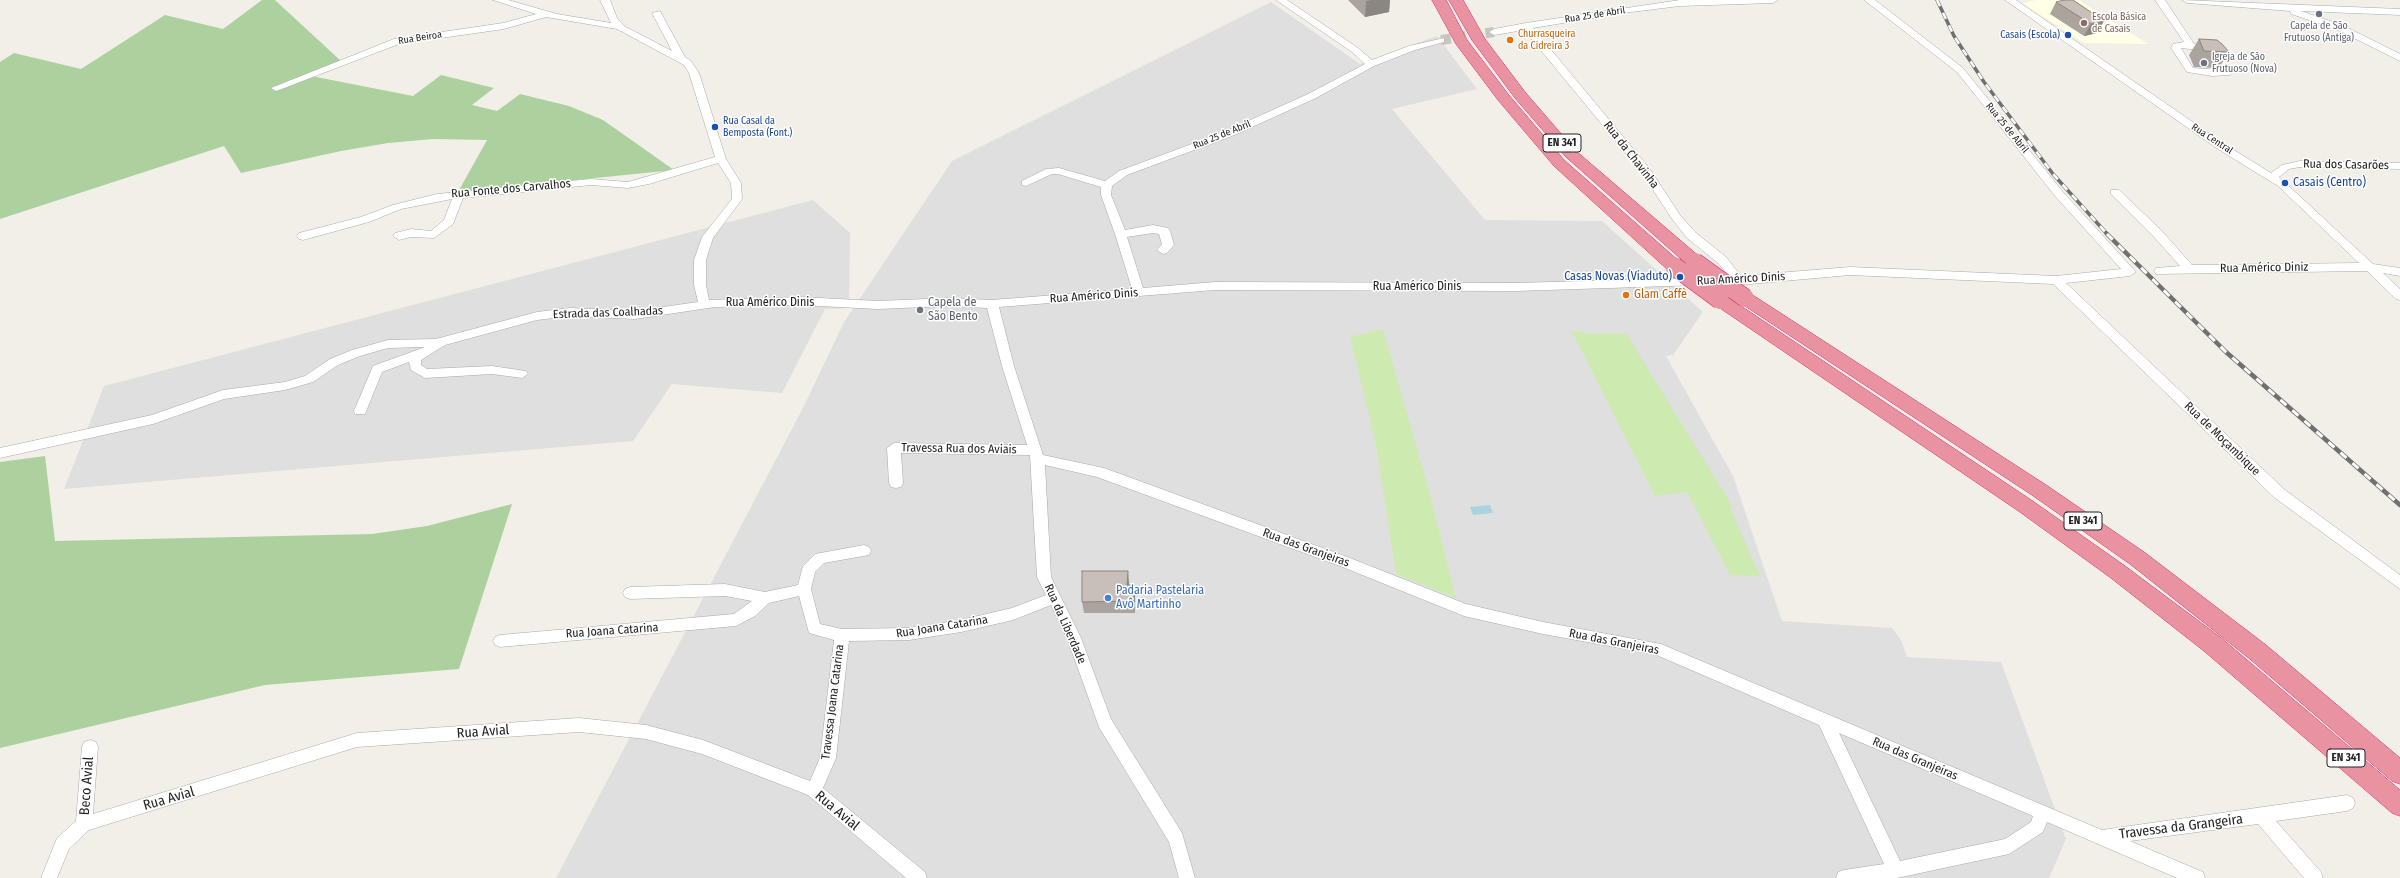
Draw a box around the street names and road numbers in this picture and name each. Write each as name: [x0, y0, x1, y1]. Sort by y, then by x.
street label: Rua 25 de Abril: [1564, 4, 1626, 26]
street label: Rua Beiroa: [397, 29, 443, 47]
street label: Rua 25 de Abril: [1983, 100, 2031, 156]
street label: Rua 25 de Abril: [1191, 118, 1253, 152]
street label: Rua da Chavinha: [1600, 118, 1662, 192]
street label: Rua Central: [2189, 121, 2235, 157]
road number: EN 341: [1543, 134, 1581, 152]
street label: Rua dos Casarões: [2303, 157, 2389, 173]
street label: Rua Fonte dos Carvalhos: [451, 177, 571, 201]
street label: Rua Américo Diniz: [2220, 260, 2308, 276]
street label: Rua Américo Dinis: [1696, 269, 1786, 289]
street label: Rua Américo Dinis: [1373, 280, 1461, 294]
street label: Rua Américo Dinis: [1049, 286, 1139, 306]
street label: Rua Américo Dinis: [726, 296, 814, 310]
street label: Estrada das Coalhadas: [553, 304, 663, 322]
street label: Rua de Moçambique: [2181, 399, 2263, 479]
street label: Travessa Rua dos Aviais: [901, 441, 1017, 457]
road number: EN 341: [2064, 512, 2102, 530]
street label: Rua das Granjeiras: [1261, 526, 1351, 570]
street label: Rua da Liberdade: [1041, 582, 1089, 666]
street label: Rua Joana Catarina: [895, 613, 989, 641]
street label: Rua Joana Catarina: [565, 621, 659, 641]
street label: Rua das Granjeiras: [1568, 626, 1660, 658]
street label: Travessa Joana Catarina: [819, 644, 847, 760]
street label: Rua Avial: [456, 722, 510, 742]
street label: Rua das Granjeiras: [1870, 735, 1960, 783]
road number: EN 341: [2327, 749, 2365, 767]
street label: Beco Avial: [77, 756, 97, 816]
street label: Rua Avial: [141, 784, 197, 814]
street label: Rua Avial: [811, 788, 863, 834]
street label: Travessa da Grangeira: [2118, 811, 2244, 843]

